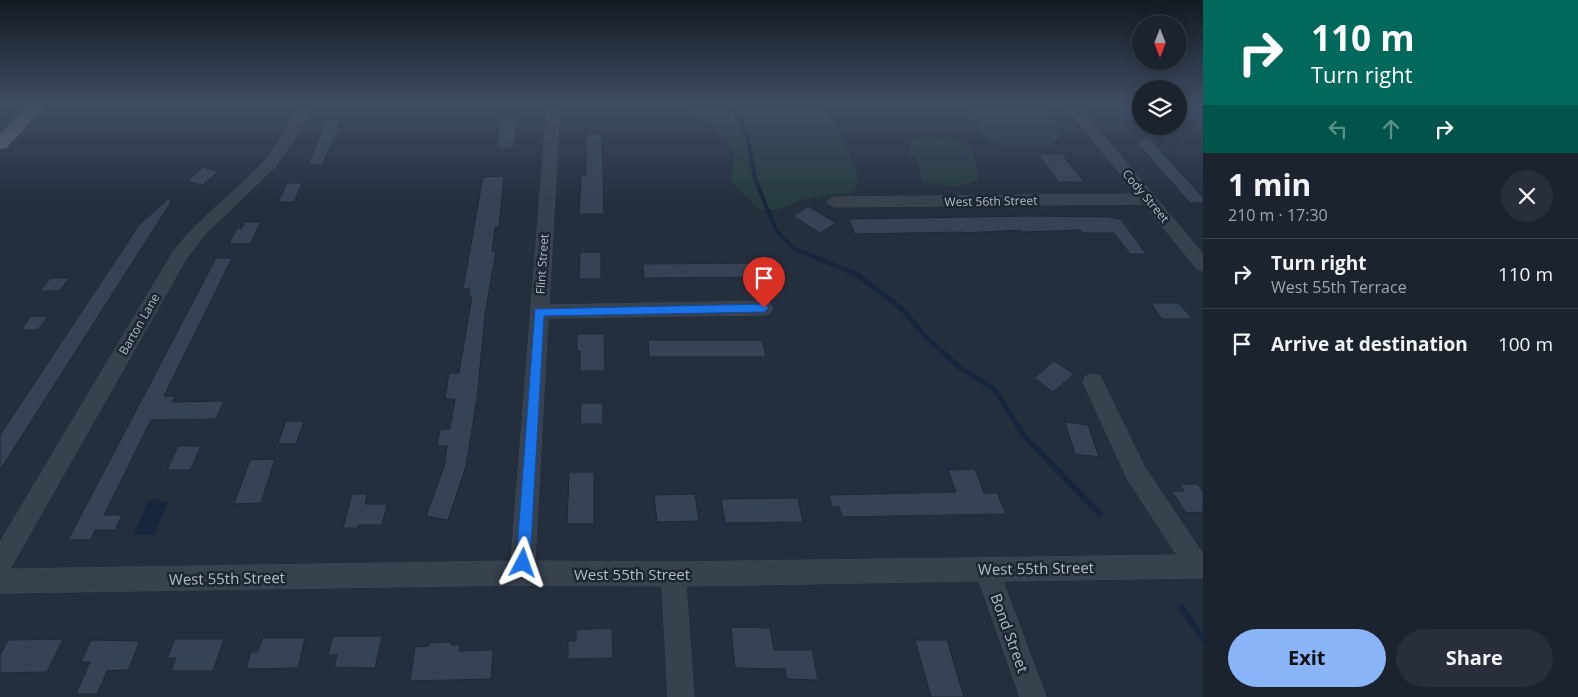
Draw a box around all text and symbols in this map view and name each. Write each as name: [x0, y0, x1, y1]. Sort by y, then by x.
text: 110 m: [1311, 14, 1415, 61]
north arrow: [1132, 15, 1188, 70]
map controls: [1132, 15, 1187, 135]
icon: right: [1228, 20, 1293, 85]
text: Turn right: [1311, 59, 1413, 89]
button: layers: [1132, 80, 1187, 135]
icon: left: [1324, 115, 1352, 143]
icon: ahead: [1377, 115, 1405, 143]
icon: right: [1430, 115, 1458, 143]
text: 1 min: [1228, 164, 1311, 205]
street label: Cody Street: [1119, 166, 1173, 226]
button: close: [1501, 170, 1553, 222]
street label: West 56th Street: [944, 192, 1038, 210]
text: 210 m · 17:30: [1228, 204, 1328, 226]
street label: Flint Street: [531, 233, 553, 295]
text: Turn right: [1271, 250, 1366, 276]
pin: [743, 257, 785, 308]
icon: right: [1228, 260, 1256, 288]
text: 110 m: [1498, 261, 1553, 287]
icon: arrive: [750, 264, 778, 292]
text: West 55th Terrace: [1271, 276, 1407, 298]
street label: Barton Lane: [115, 290, 164, 358]
icon: arrive: [1228, 330, 1256, 358]
text: Arrive at destination: [1271, 331, 1468, 357]
text: 100 m: [1498, 331, 1553, 357]
position arrow: [496, 536, 548, 588]
street label: West 55th Street: [978, 557, 1094, 579]
street label: West 55th Street: [574, 564, 690, 584]
street label: West 55th Street: [169, 567, 285, 589]
street label: Bond Street: [986, 591, 1034, 675]
button: Exit: [1228, 629, 1386, 687]
button: Share: [1396, 629, 1553, 687]

